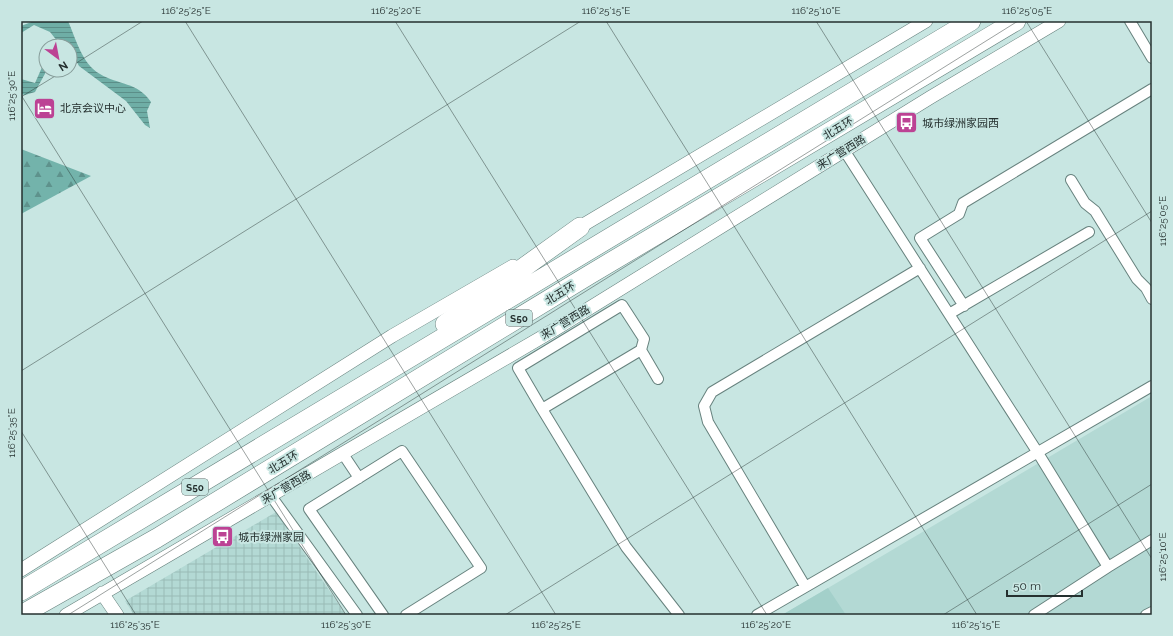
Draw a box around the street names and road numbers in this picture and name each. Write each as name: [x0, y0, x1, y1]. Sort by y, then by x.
street label: 北五环: [821, 114, 856, 142]
street label: 来广营西路: [814, 132, 868, 173]
street label: 北五环: [543, 279, 578, 307]
street label: 来广营西路: [538, 303, 592, 342]
road number: S50: [506, 310, 532, 326]
street label: 北五环: [266, 448, 301, 476]
street label: 来广营西路: [259, 468, 313, 507]
road number: S50: [182, 479, 208, 495]

